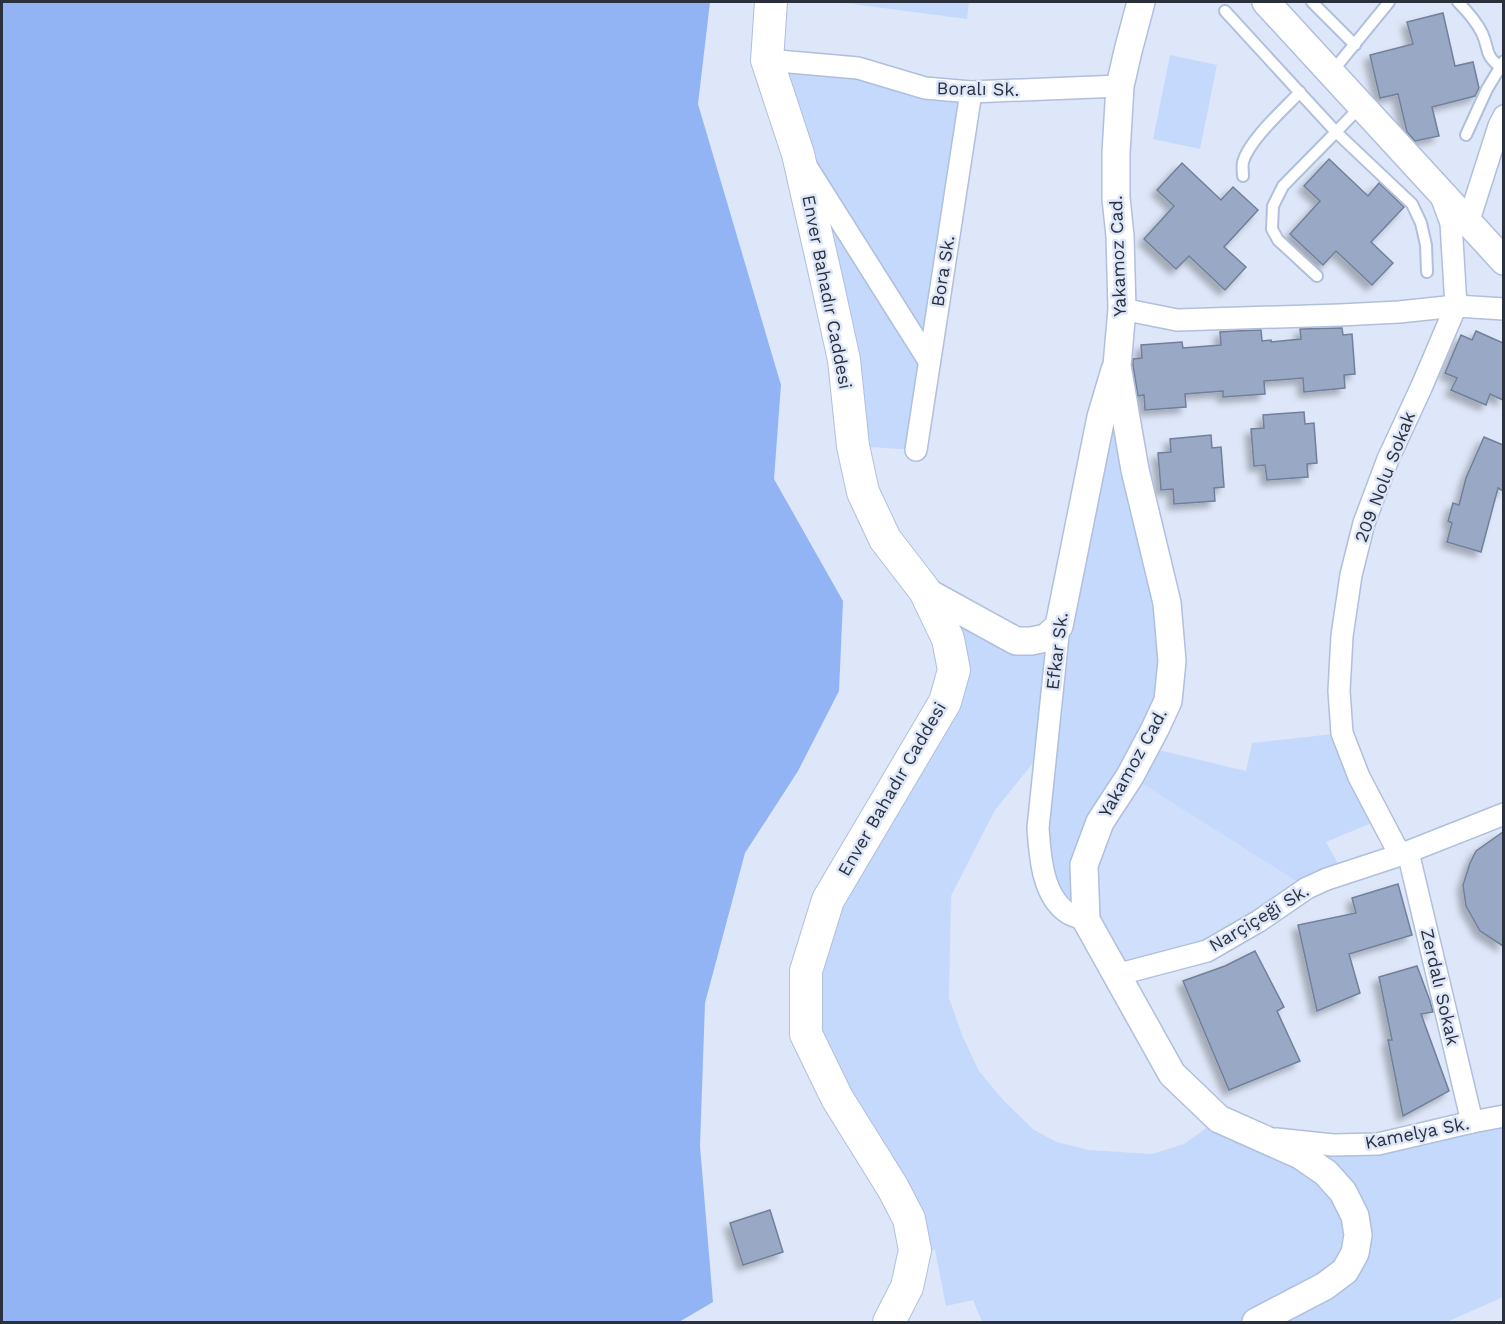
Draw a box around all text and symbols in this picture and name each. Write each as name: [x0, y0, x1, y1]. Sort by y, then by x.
street label: Boralı Sk.: [936, 77, 1020, 100]
street label: Enver Bahadır Caddesi: [798, 193, 857, 391]
street label: Yakamoz Cad.: [1105, 195, 1130, 317]
street label: Bora Sk.: [926, 234, 959, 308]
street label: 209 Nolu Sokak: [1350, 408, 1419, 545]
street label: Efkar Sk.: [1041, 611, 1072, 691]
street label: Enver Bahadır Caddesi: [833, 698, 950, 879]
street label: Yakamoz Cad.: [1094, 705, 1171, 821]
street label: Narçiçeği Sk.: [1205, 880, 1312, 956]
street label: Zerdalı Sokak: [1417, 927, 1464, 1047]
street label: Kamelya Sk.: [1363, 1112, 1471, 1153]

